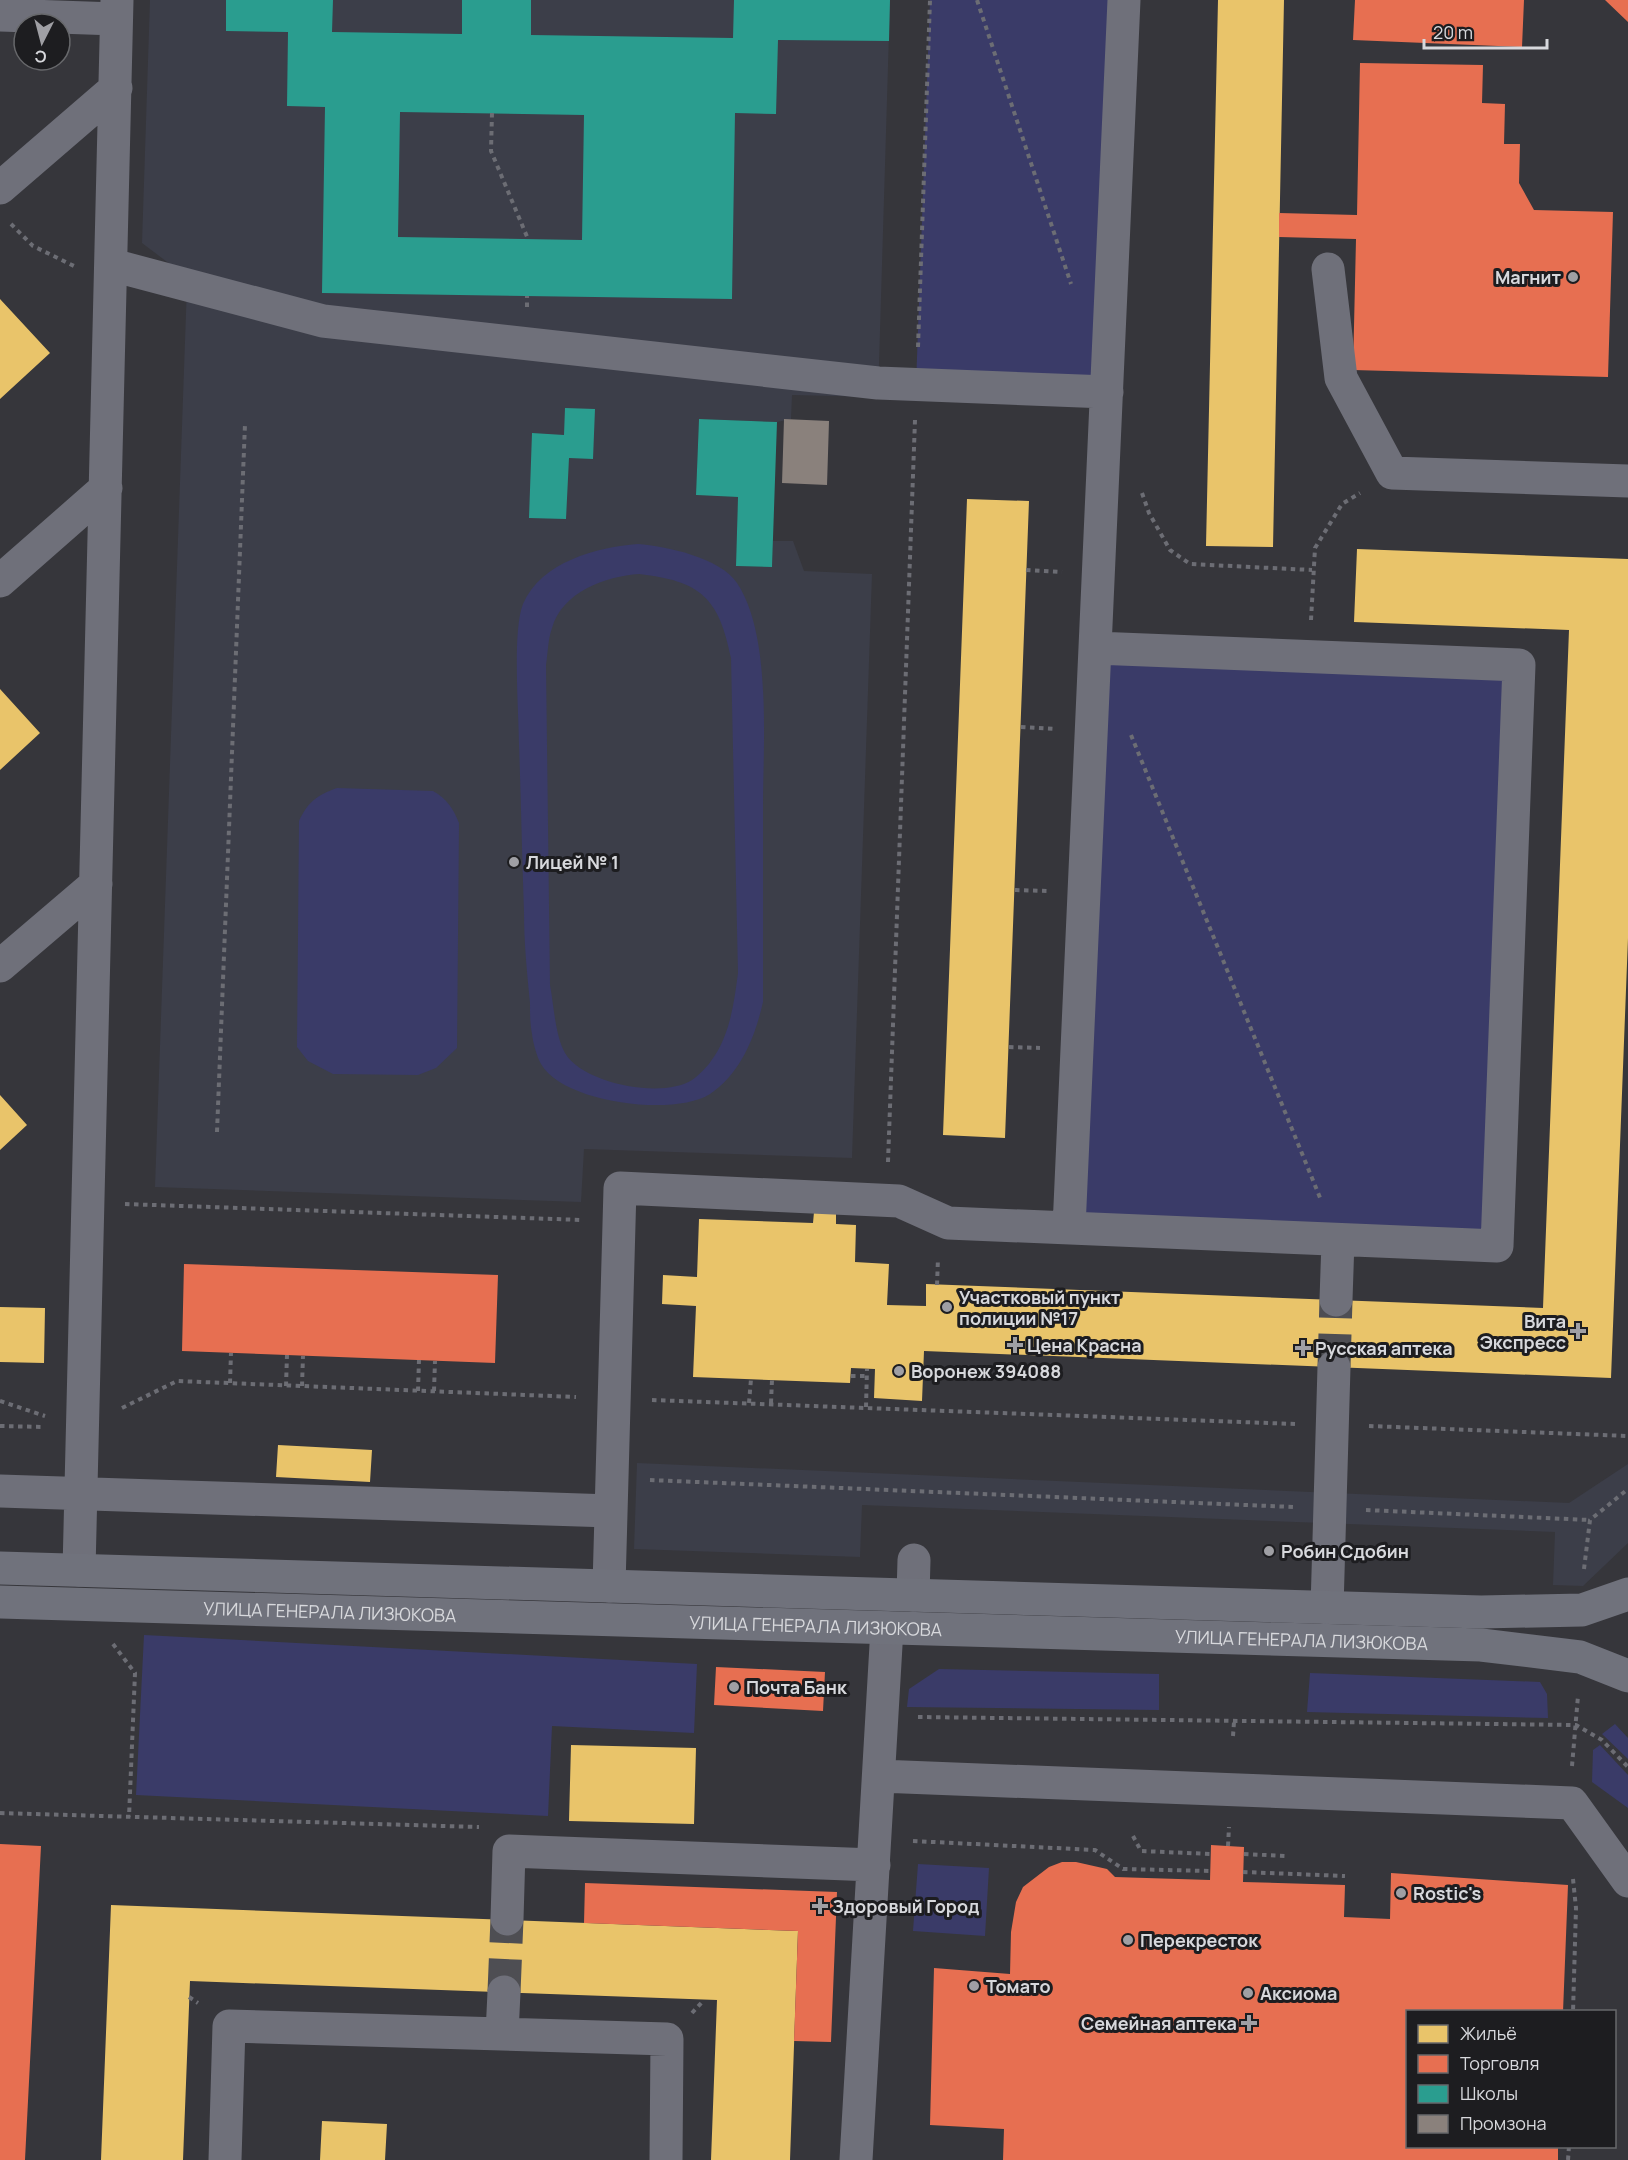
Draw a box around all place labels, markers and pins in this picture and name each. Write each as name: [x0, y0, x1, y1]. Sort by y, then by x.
place label: Магнит: [1495, 265, 1561, 289]
marker: Магнит: [1566, 270, 1580, 284]
place label: Лицей № 1: [526, 850, 619, 874]
marker: Лицей № 1: [507, 855, 521, 869]
place label: Участковый пункт полиции №17: [959, 1285, 1121, 1330]
marker: Участковый пункт полиции №17: [940, 1300, 954, 1314]
place label: Вита Экспресс: [1480, 1309, 1566, 1354]
marker: Вита Экспресс: [1571, 1324, 1585, 1338]
place label: Цена Красна: [1027, 1333, 1142, 1357]
place label: Русская аптека: [1315, 1336, 1453, 1360]
marker: Цена Красна: [1008, 1338, 1022, 1352]
marker: Русская аптека: [1296, 1341, 1310, 1355]
place label: Воронеж 394088: [911, 1359, 1061, 1383]
marker: Воронеж 394088: [892, 1364, 906, 1378]
place label: Робин Сдобин: [1281, 1539, 1409, 1563]
marker: Робин Сдобин: [1262, 1544, 1276, 1558]
place label: Почта Банк: [746, 1675, 848, 1699]
marker: Почта Банк: [727, 1680, 741, 1694]
place label: Rostic's: [1413, 1881, 1482, 1905]
marker: Rostic's: [1394, 1886, 1408, 1900]
place label: Здоровый Город: [832, 1894, 979, 1918]
marker: Здоровый Город: [813, 1899, 827, 1913]
place label: Перекресток: [1140, 1928, 1259, 1952]
marker: Перекресток: [1121, 1933, 1135, 1947]
place label: Томато: [986, 1974, 1051, 1998]
marker: Томато: [967, 1979, 981, 1993]
place label: Аксиома: [1260, 1981, 1337, 2005]
marker: Аксиома: [1241, 1986, 1255, 2000]
place label: Семейная аптека: [1081, 2011, 1237, 2035]
marker: Семейная аптека: [1242, 2016, 1256, 2030]

